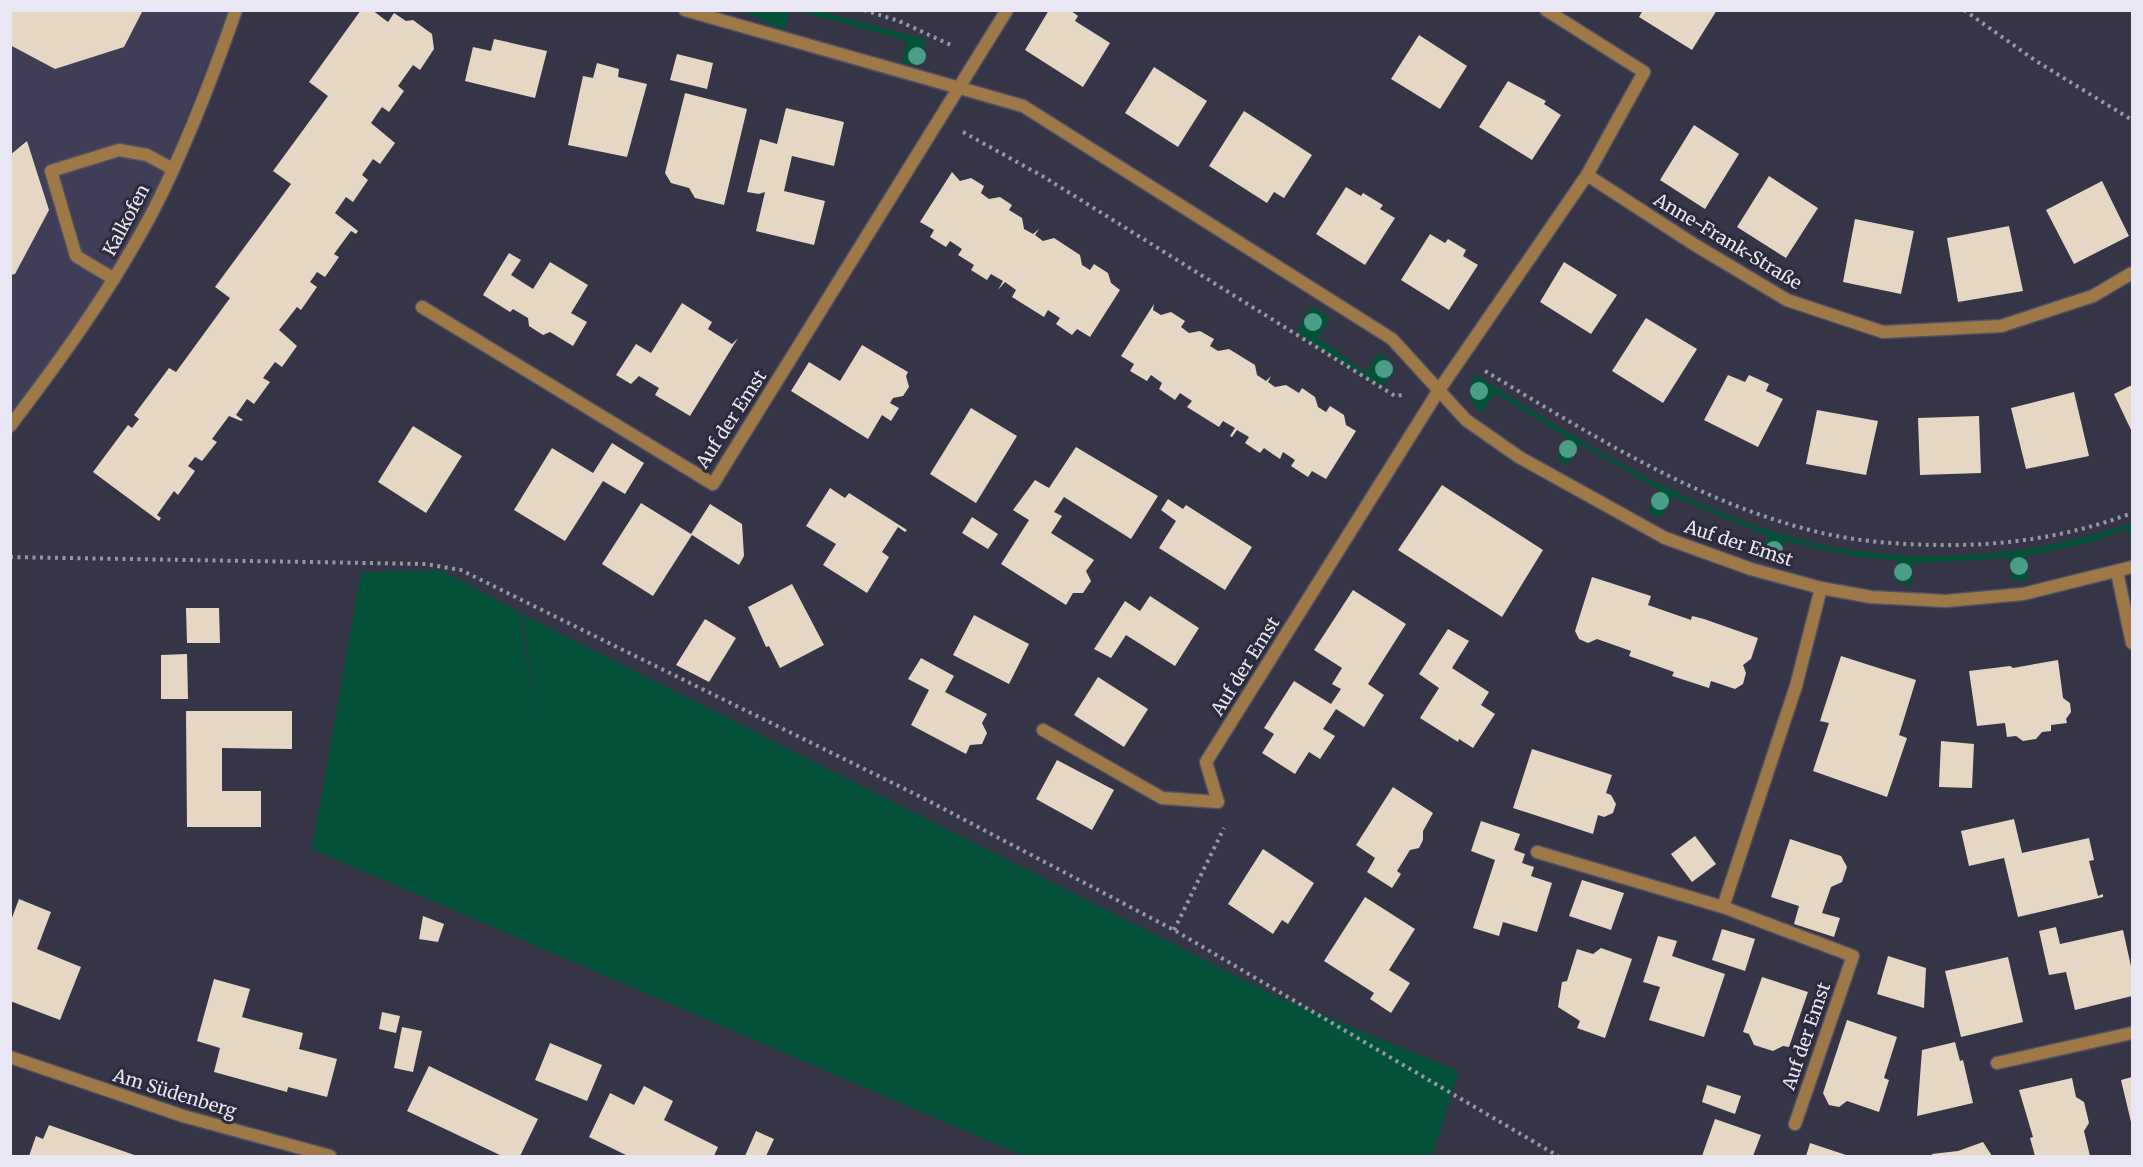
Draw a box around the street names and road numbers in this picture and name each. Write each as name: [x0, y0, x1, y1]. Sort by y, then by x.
street label: Kalkofen: [98, 180, 154, 260]
street label: Anne-Frank-Straße: [1649, 187, 1806, 294]
street label: Auf der Emst: [690, 366, 771, 473]
street label: Auf der Emst: [1681, 514, 1796, 571]
street label: Auf der Emst: [1205, 612, 1285, 721]
street label: Auf der Emst: [1777, 979, 1835, 1094]
street label: Am Südenberg: [110, 1063, 240, 1123]

